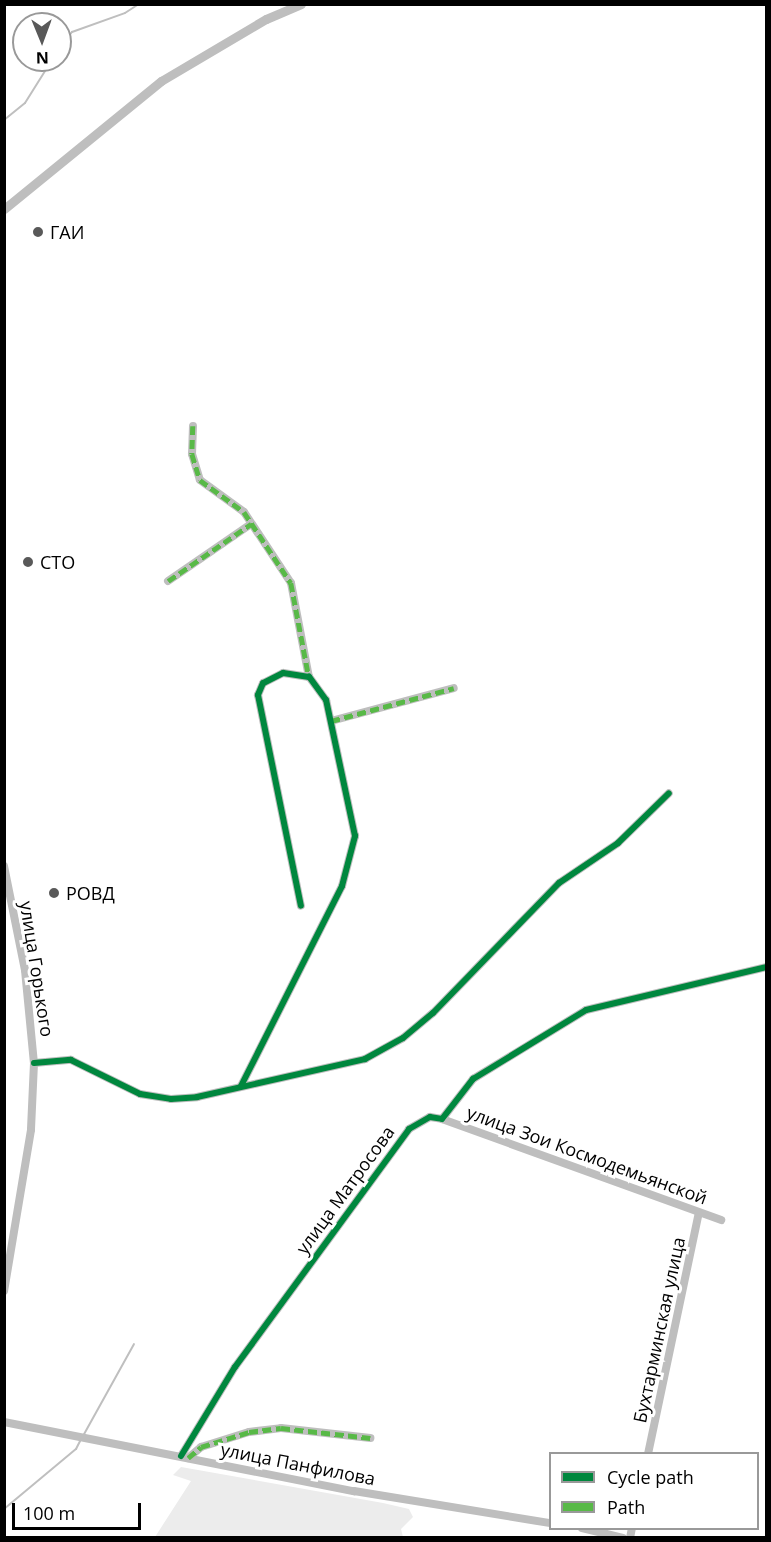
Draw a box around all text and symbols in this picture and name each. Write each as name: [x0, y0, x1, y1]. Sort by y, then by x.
north arrow: [12, 12, 72, 72]
text: N: [36, 47, 49, 69]
place label: ГАИ: [50, 221, 84, 243]
marker: ГАИ: [31, 225, 45, 239]
place label: СТО: [40, 551, 75, 573]
marker: СТО: [21, 555, 35, 569]
place label: РОВД: [66, 882, 115, 904]
marker: РОВД: [47, 886, 61, 900]
street label: улица Горького: [16, 900, 58, 1038]
street label: улица Зои Космодемьянской: [464, 1101, 710, 1209]
street label: улица Матросова: [291, 1122, 399, 1258]
street label: Бухтарминская улица: [629, 1235, 689, 1425]
street label: улица Панфилова: [219, 1438, 377, 1490]
legend: [549, 1452, 759, 1530]
text: Cycle path: [607, 1465, 694, 1489]
scale bar: [15, 1491, 144, 1529]
text: Path: [607, 1495, 645, 1519]
text: 100 m: [23, 1501, 75, 1525]

